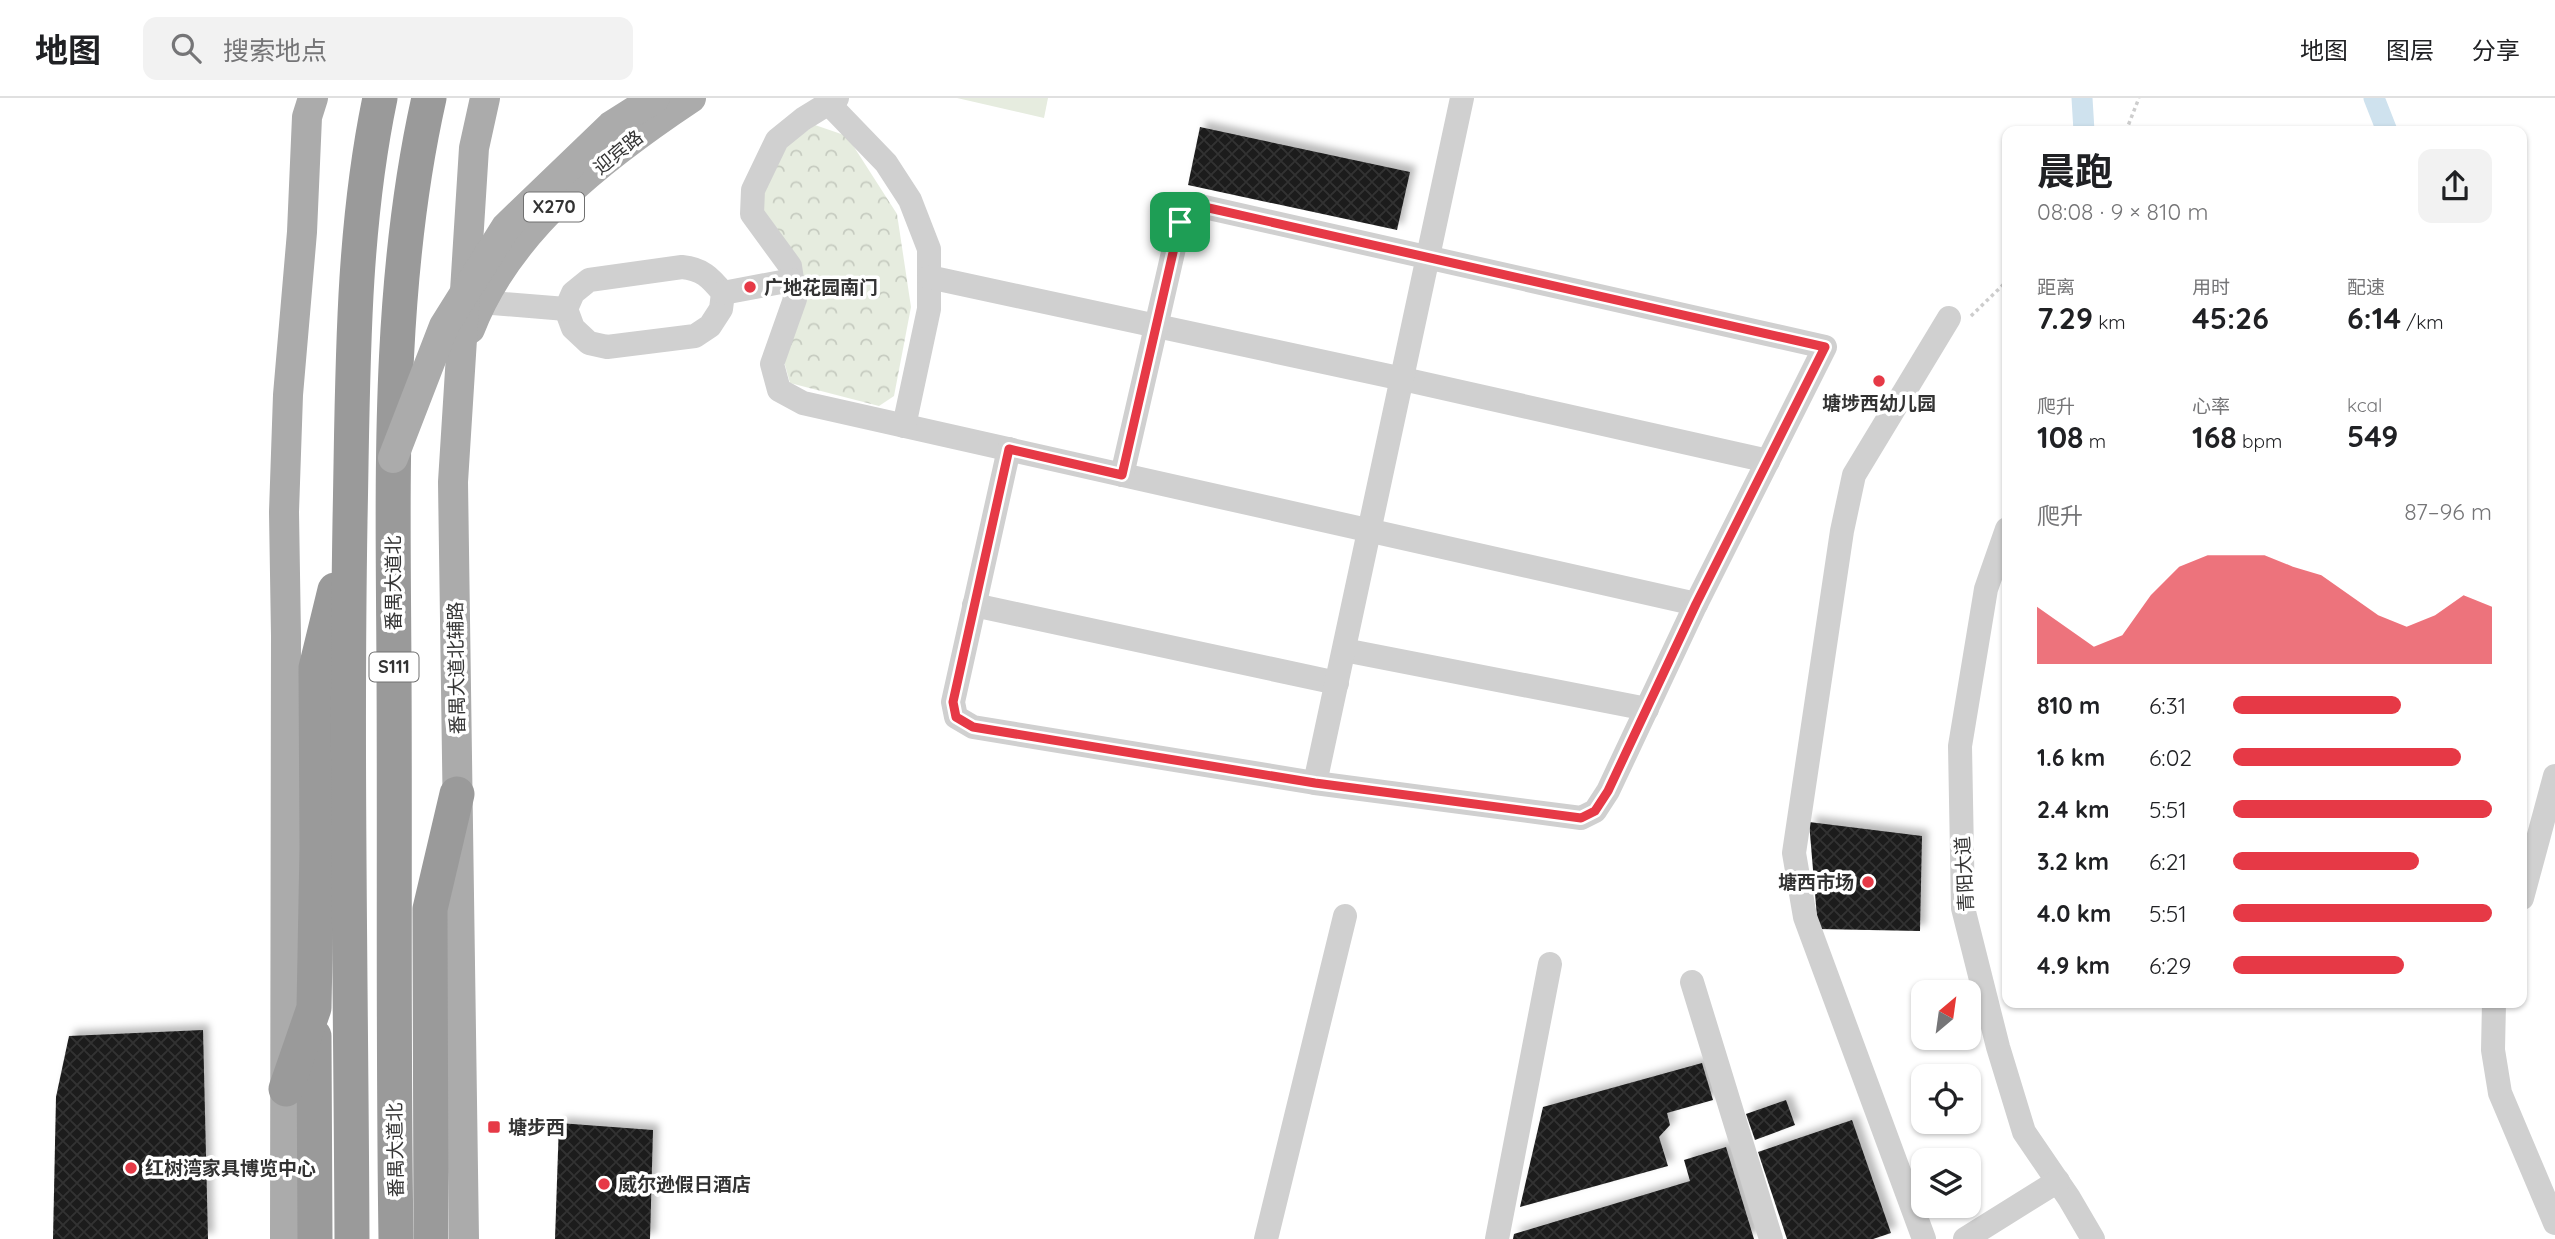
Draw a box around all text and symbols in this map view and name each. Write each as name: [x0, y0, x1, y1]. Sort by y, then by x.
search box: [143, 17, 633, 80]
text: 地图: [35, 29, 101, 70]
icon: search: [167, 29, 205, 67]
text: 搜索地点: [223, 34, 327, 67]
text: 地图: [2300, 35, 2348, 65]
text: 图层: [2386, 35, 2434, 65]
text: 分享: [2472, 35, 2520, 65]
street label: 迎宾路: [588, 125, 648, 179]
text: 晨跑: [2037, 147, 2113, 195]
button: share: [2418, 149, 2492, 223]
road number: X270: [524, 192, 584, 222]
pin: [1150, 192, 1210, 252]
text: 08:08 · 9 × 810 m: [2037, 197, 2208, 226]
icon: arrive: [1161, 203, 1199, 241]
place label: 广地花园南门: [764, 275, 878, 299]
text: 距离: [2037, 275, 2075, 299]
text: 用时: [2192, 275, 2230, 299]
text: 配速: [2347, 275, 2385, 299]
marker: 广地花园南门: [742, 279, 758, 295]
text: 7.29: [2037, 299, 2093, 337]
text: 45:26: [2192, 299, 2269, 337]
text: 6:14: [2347, 299, 2401, 337]
text: km: [2093, 310, 2126, 334]
text: /km: [2401, 310, 2444, 334]
marker: 塘埗西幼儿园: [1871, 373, 1887, 389]
place label: 塘埗西幼儿园: [1822, 391, 1936, 415]
text: kcal: [2347, 393, 2382, 417]
text: 爬升: [2037, 394, 2075, 418]
text: 心率: [2192, 394, 2230, 418]
text: 549: [2347, 417, 2398, 455]
text: 108: [2037, 418, 2084, 456]
text: 168: [2192, 418, 2237, 456]
text: m: [2084, 429, 2106, 453]
text: bpm: [2237, 429, 2282, 453]
text: 87–96 m: [2404, 497, 2492, 526]
text: 爬升: [2037, 501, 2083, 530]
street label: 番禺大道北: [381, 535, 405, 631]
street label: 番禺大道北辅路: [443, 601, 469, 735]
road number: S111: [370, 652, 418, 682]
text: 810 m: [2037, 691, 2100, 720]
text: 6:31: [2149, 691, 2186, 720]
text: 1.6 km: [2037, 743, 2105, 772]
text: 6:02: [2149, 743, 2192, 772]
text: 2.4 km: [2037, 795, 2109, 824]
text: 5:51: [2149, 795, 2187, 824]
street label: 青阳大道: [1950, 835, 1978, 913]
text: 3.2 km: [2037, 847, 2109, 876]
text: 6:21: [2149, 847, 2187, 876]
place label: 塘西市场: [1778, 870, 1854, 894]
marker: 塘西市场: [1860, 874, 1876, 890]
text: 4.0 km: [2037, 899, 2111, 928]
text: 5:51: [2149, 899, 2187, 928]
text: 4.9 km: [2037, 951, 2110, 980]
text: 6:29: [2149, 951, 2191, 980]
north arrow: [1911, 980, 1981, 1050]
map controls: [1911, 980, 1981, 1218]
button: locate: [1911, 1064, 1981, 1134]
street label: 番禺大道北: [382, 1102, 408, 1198]
place label: 塘步西: [508, 1115, 565, 1139]
marker: 塘步西: [486, 1119, 502, 1135]
button: layers: [1911, 1148, 1981, 1218]
place label: 红树湾家具博览中心: [145, 1156, 316, 1180]
marker: 红树湾家具博览中心: [123, 1160, 139, 1176]
place label: 威尔逊假日酒店: [618, 1172, 751, 1196]
marker: 威尔逊假日酒店: [596, 1176, 612, 1192]

